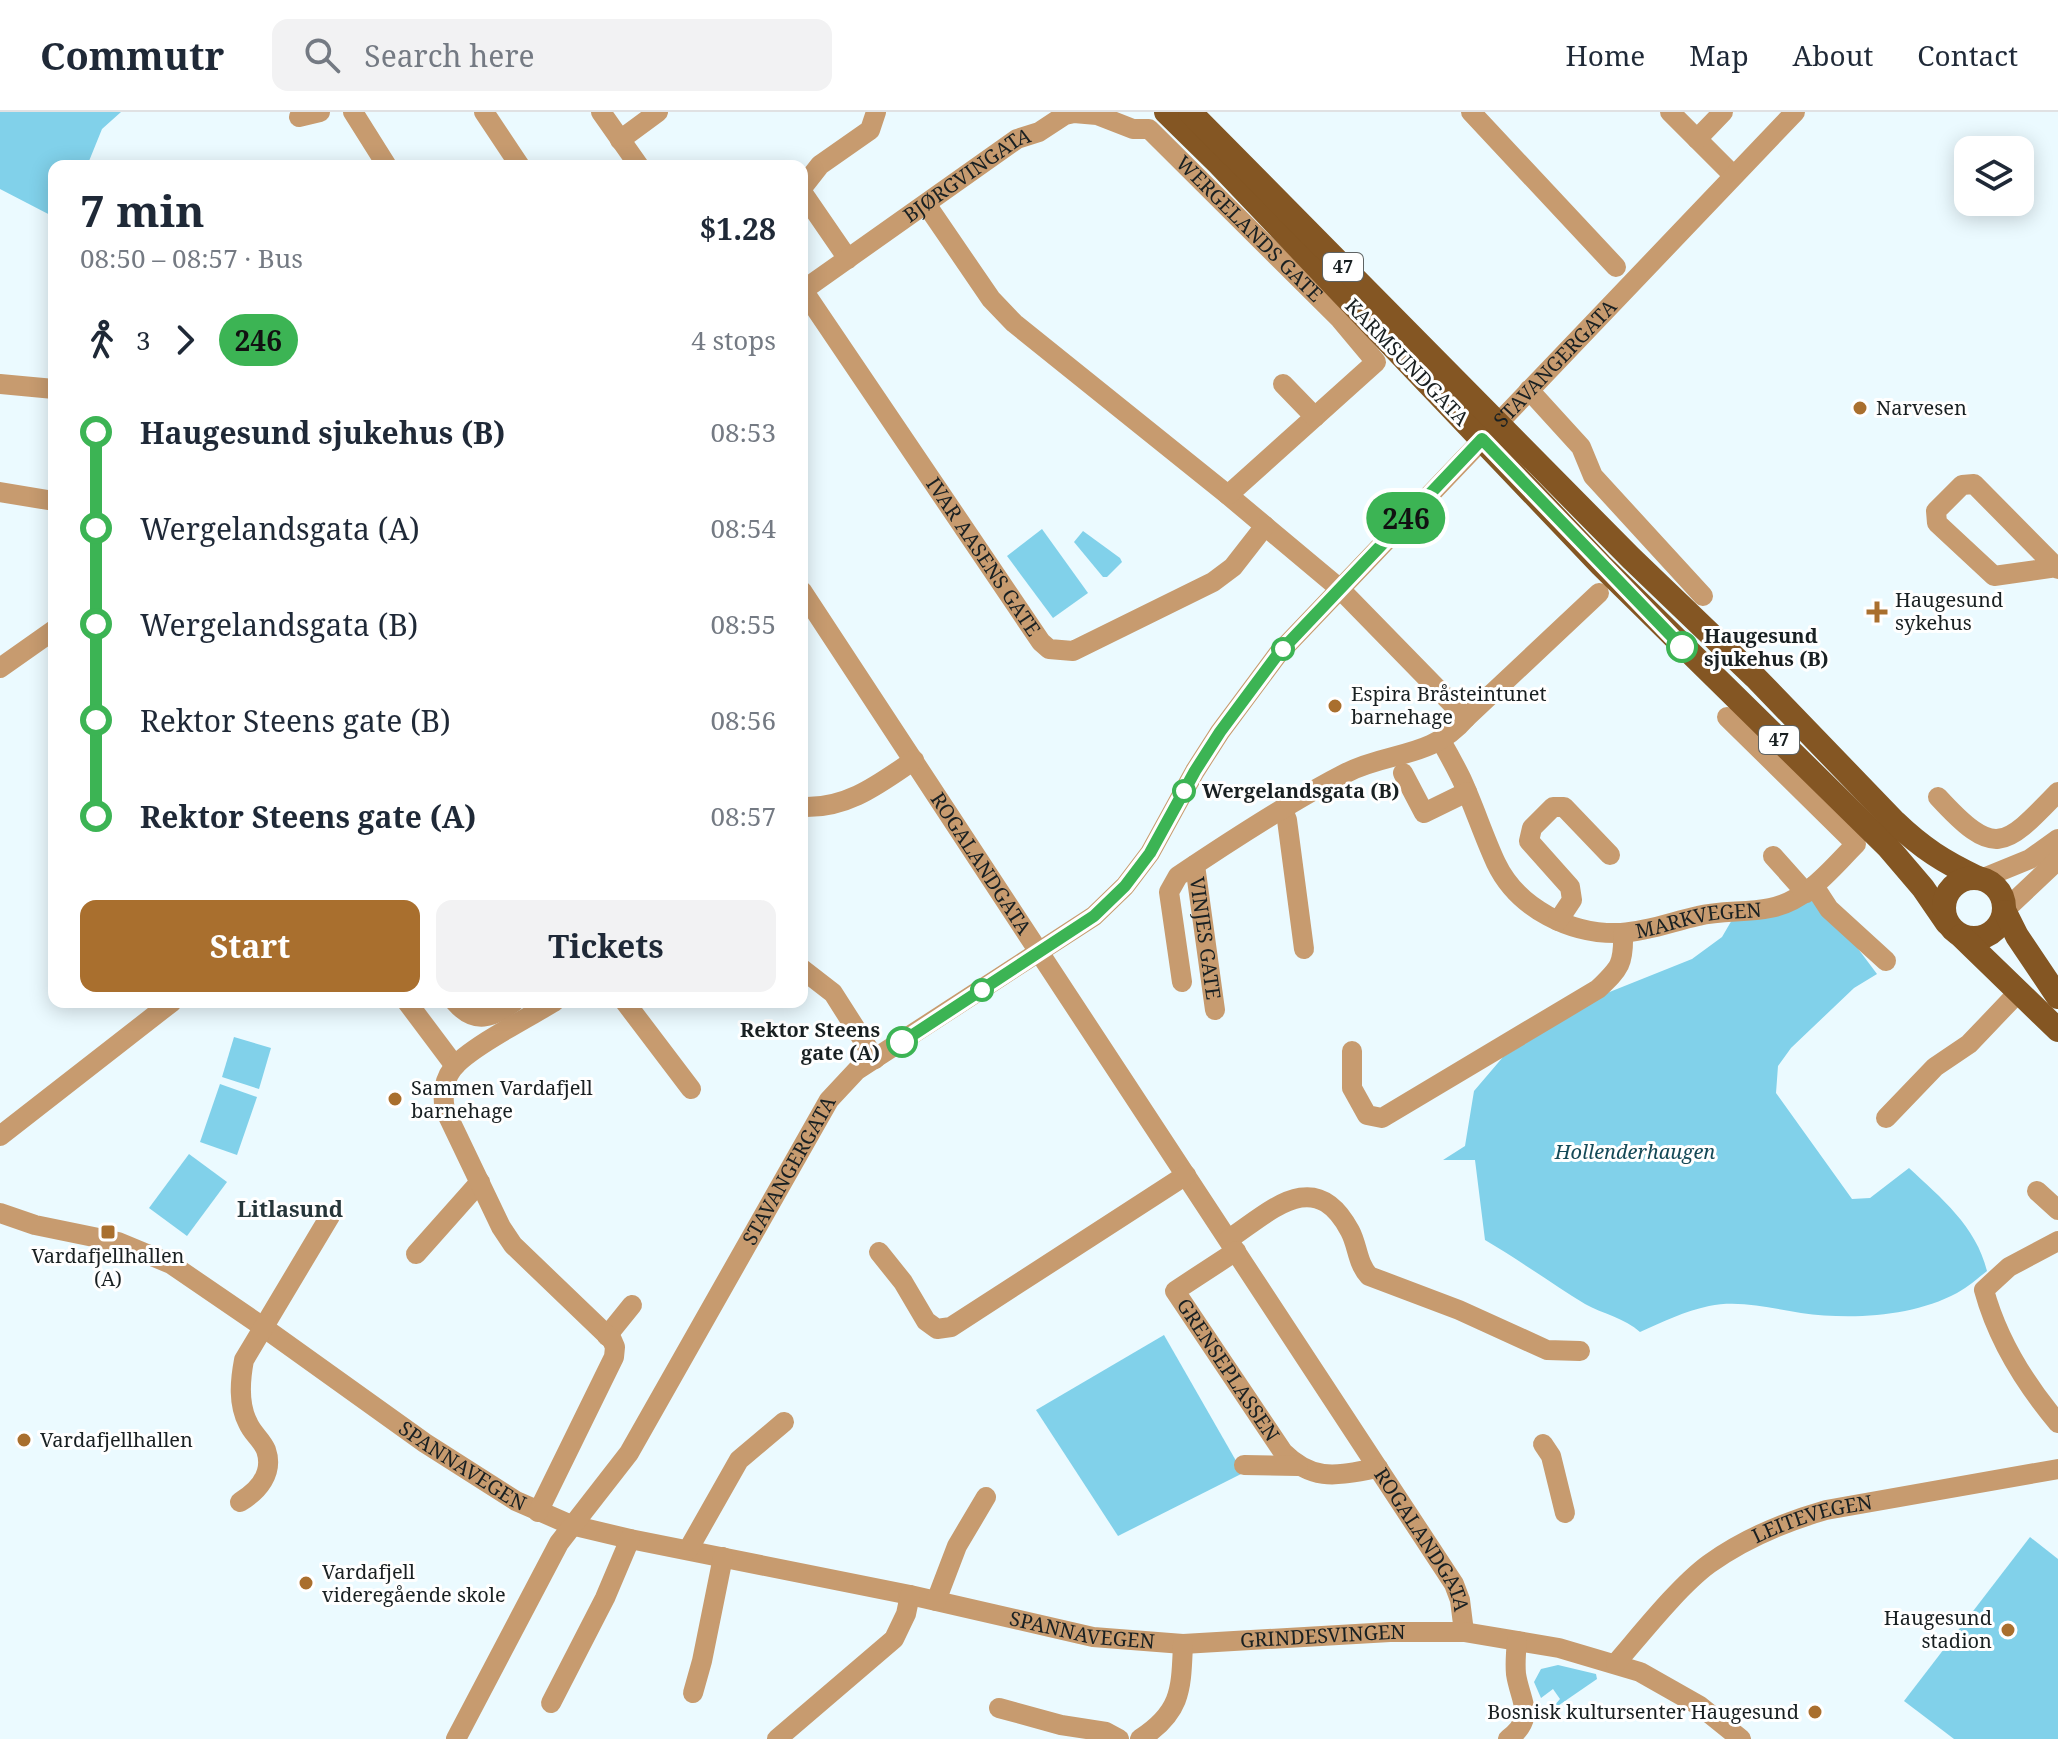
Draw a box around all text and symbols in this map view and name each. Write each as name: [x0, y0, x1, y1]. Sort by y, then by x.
search box: [272, 19, 832, 91]
text: Commutr: [40, 29, 224, 81]
icon: search: [300, 33, 344, 77]
text: Search here: [364, 35, 535, 76]
text: Home: [1566, 36, 1645, 74]
text: Map: [1689, 36, 1749, 74]
text: About: [1793, 36, 1873, 74]
text: Contact: [1917, 36, 2018, 74]
street label: BJØRGVINGATA: [898, 121, 1035, 228]
map controls: [1954, 136, 2034, 216]
button: layers: [1954, 136, 2034, 216]
street label: WERGELANDS GATE: [1170, 149, 1329, 308]
text: 7 min: [80, 180, 205, 240]
text: $1.28: [699, 208, 776, 249]
text: 08:50 – 08:57 · Bus: [80, 240, 303, 276]
road number: 47: [1323, 253, 1363, 281]
street label: KARMSUNDGATA: [1340, 292, 1476, 432]
street label: STAVANGERGATA: [1487, 293, 1623, 433]
icon: walk: [80, 318, 124, 362]
icon: forward: [163, 318, 207, 362]
text: 246: [235, 321, 282, 359]
text: 3: [136, 322, 151, 358]
text: 4 stops: [691, 322, 776, 358]
place label: Narvesen: [1876, 394, 1967, 421]
marker: Narvesen: [1851, 399, 1869, 417]
text: Haugesund sjukehus (B): [140, 412, 505, 453]
text: 08:53: [710, 414, 776, 450]
street label: IVAR AASENS GATE: [920, 472, 1047, 641]
line badge: 246: [1360, 492, 1452, 544]
text: 246: [1382, 499, 1430, 537]
text: Wergelandsgata (A): [140, 508, 420, 549]
text: 08:54: [710, 510, 776, 546]
place label: Haugesund sykehus: [1895, 586, 2003, 636]
marker: Haugesund sykehus: [1866, 601, 1888, 623]
text: Wergelandsgata (B): [140, 604, 418, 645]
text: 08:55: [710, 606, 776, 642]
place label: Haugesund sjukehus (B): [1704, 622, 1829, 672]
marker: Haugesund sjukehus (B): [1667, 632, 1697, 662]
unlabelled marker: [1272, 638, 1294, 660]
place label: Espira Bråsteintunet barnehage: [1351, 680, 1546, 730]
marker: Espira Bråsteintunet barnehage: [1326, 697, 1344, 715]
text: Rektor Steens gate (B): [140, 700, 451, 741]
text: 08:56: [710, 702, 776, 738]
road number: 47: [1759, 726, 1799, 754]
place label: Wergelandsgata (B): [1202, 777, 1400, 804]
marker: Wergelandsgata (B): [1173, 780, 1195, 802]
street label: ROGALANDGATA: [925, 787, 1038, 940]
text: Rektor Steens gate (A): [140, 796, 476, 837]
text: 08:57: [710, 798, 776, 834]
street label: VINJES GATE: [1184, 875, 1227, 1001]
street label: MARKVEGEN: [1633, 896, 1763, 944]
button: Start: [80, 900, 420, 992]
button: Tickets: [436, 900, 776, 992]
unlabelled marker: [971, 979, 993, 1001]
place label: Rektor Steens gate (A): [740, 1016, 880, 1066]
marker: Rektor Steens gate (A): [887, 1027, 917, 1057]
place label: Sammen Vardafjell barnehage: [411, 1074, 593, 1124]
marker: Sammen Vardafjell barnehage: [386, 1090, 404, 1108]
street label: STAVANGERGATA: [736, 1090, 842, 1250]
park label: Hollenderhaugen: [1554, 1138, 1715, 1165]
district label: Litlasund: [237, 1193, 343, 1223]
marker: Vardafjellhallen (A): [99, 1223, 117, 1241]
place label: Vardafjellhallen (A): [32, 1242, 185, 1292]
street label: GRENSEPLASSEN: [1171, 1293, 1286, 1446]
street label: SPANNAVEGEN: [394, 1414, 531, 1517]
place label: Vardafjellhallen: [40, 1426, 193, 1453]
marker: Vardafjellhallen: [15, 1431, 33, 1449]
street label: ROGALANDGATA: [1368, 1462, 1475, 1614]
street label: LEITEVEGEN: [1747, 1488, 1874, 1549]
place label: Vardafjell videregående skole: [322, 1558, 506, 1608]
marker: Vardafjell videregående skole: [297, 1574, 315, 1592]
street label: SPANNAVEGEN: [1007, 1604, 1156, 1655]
place label: Haugesund stadion: [1884, 1604, 1992, 1654]
street label: GRINDESVINGEN: [1239, 1618, 1405, 1654]
marker: Haugesund stadion: [1999, 1621, 2017, 1639]
place label: Bosnisk kultursenter Haugesund: [1487, 1698, 1799, 1725]
marker: Bosnisk kultursenter Haugesund: [1806, 1703, 1824, 1721]

